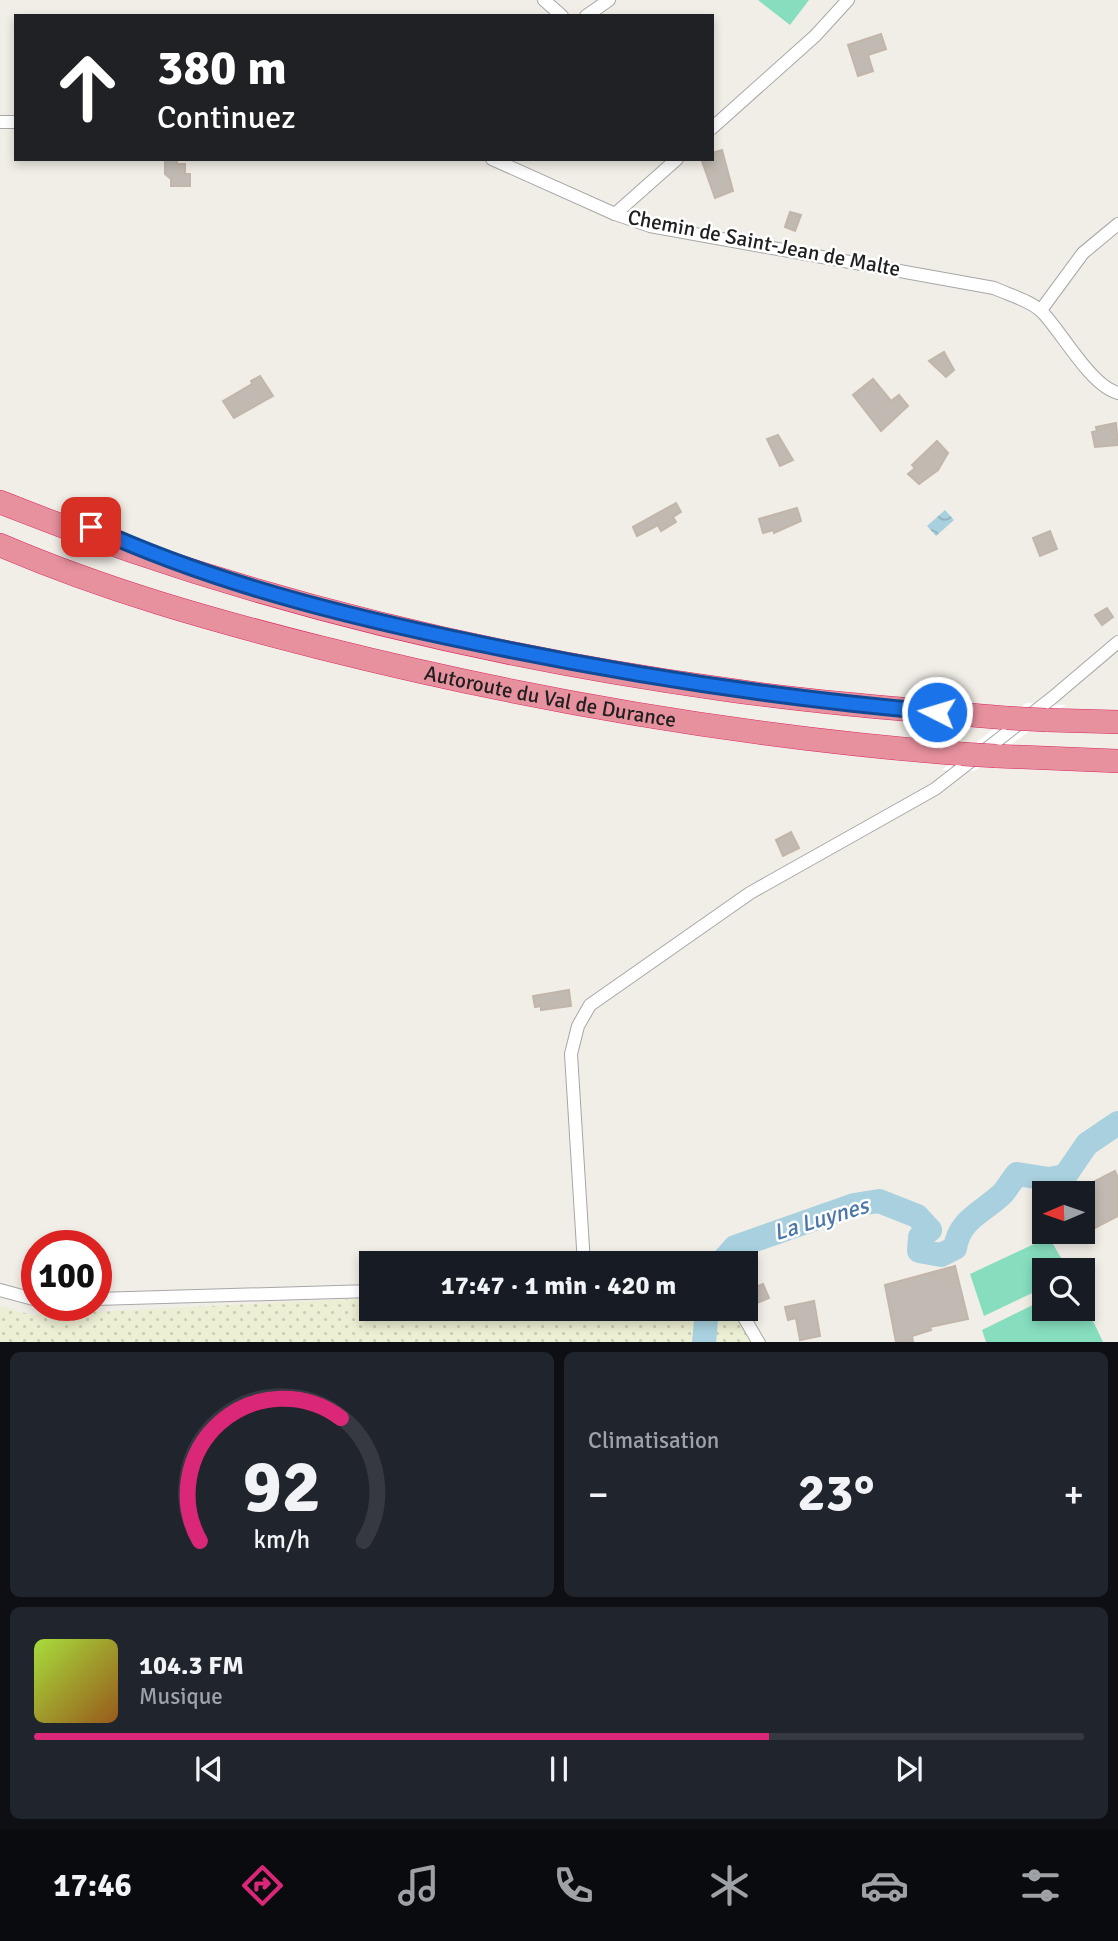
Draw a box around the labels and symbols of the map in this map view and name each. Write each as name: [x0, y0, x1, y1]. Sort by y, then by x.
street label: Chemin de Saint-Jean de Malte: [625, 204, 903, 282]
pin: [61, 497, 121, 557]
street label: Autoroute du Val de Durance: [422, 660, 678, 733]
position arrow: [900, 675, 974, 749]
north arrow: [1032, 1181, 1096, 1244]
water label: La Luynes: [770, 1190, 874, 1247]
speed limit sign: 100: [21, 1230, 112, 1321]

